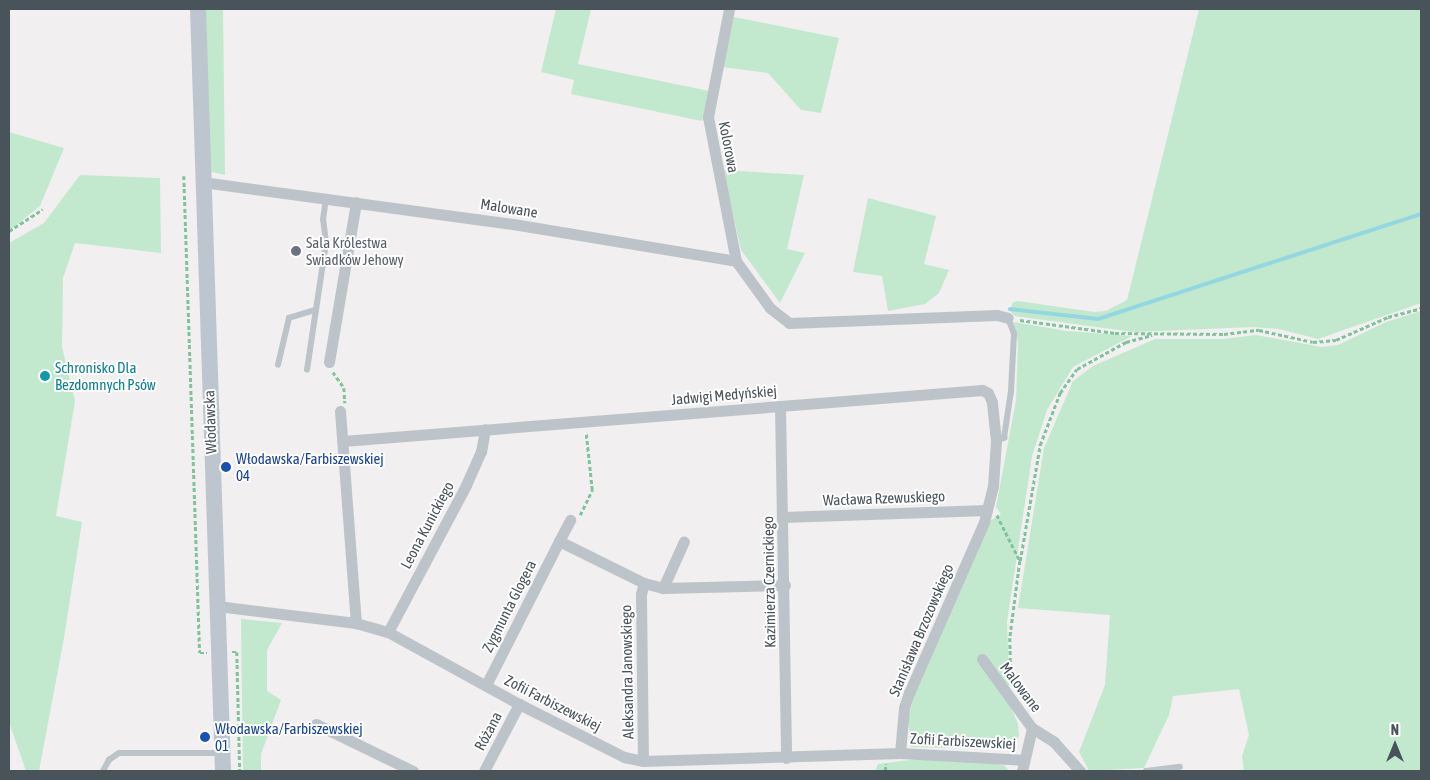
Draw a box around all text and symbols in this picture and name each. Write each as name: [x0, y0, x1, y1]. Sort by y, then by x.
street label: Kolorowa: [715, 120, 743, 174]
street label: Malowane: [479, 195, 539, 221]
place label: Sala Królestwa Swiadków Jehowy: [306, 233, 404, 268]
marker: Sala Królestwa Swiadków Jehowy: [290, 245, 302, 257]
place label: Schronisko Dla Bezdomnych Psów: [55, 358, 156, 393]
marker: Schronisko Dla Bezdomnych Psów: [39, 370, 51, 382]
street label: Jadwigi Medyńskiej: [671, 381, 777, 409]
street label: Włodawska: [200, 390, 220, 454]
place label: Włodawska/Farbiszewskiej 04: [236, 449, 384, 484]
marker: Włodawska/Farbiszewskiej 04: [220, 461, 232, 473]
street label: Leona Kunickiego: [396, 478, 458, 572]
street label: Wacława Rzewuskiego: [823, 487, 945, 509]
street label: Kazimierza Czernickiego: [759, 516, 779, 648]
street label: Zygmunta Glogera: [478, 557, 540, 655]
street label: Stanisława Brzozowskiego: [885, 561, 957, 699]
street label: Aleksandra Janowskiego: [617, 605, 637, 739]
street label: Malowane: [996, 659, 1046, 715]
street label: Zofii Farbiszewskiej: [502, 671, 604, 735]
street label: Różana: [470, 709, 506, 753]
place label: Włodawska/Farbiszewskiej 01: [215, 719, 363, 754]
north arrow: [1370, 720, 1420, 770]
text: N: [1391, 722, 1399, 738]
street label: Zofii Farbiszewskiej: [910, 729, 1016, 753]
marker: Włodawska/Farbiszewskiej 01: [199, 731, 211, 743]

